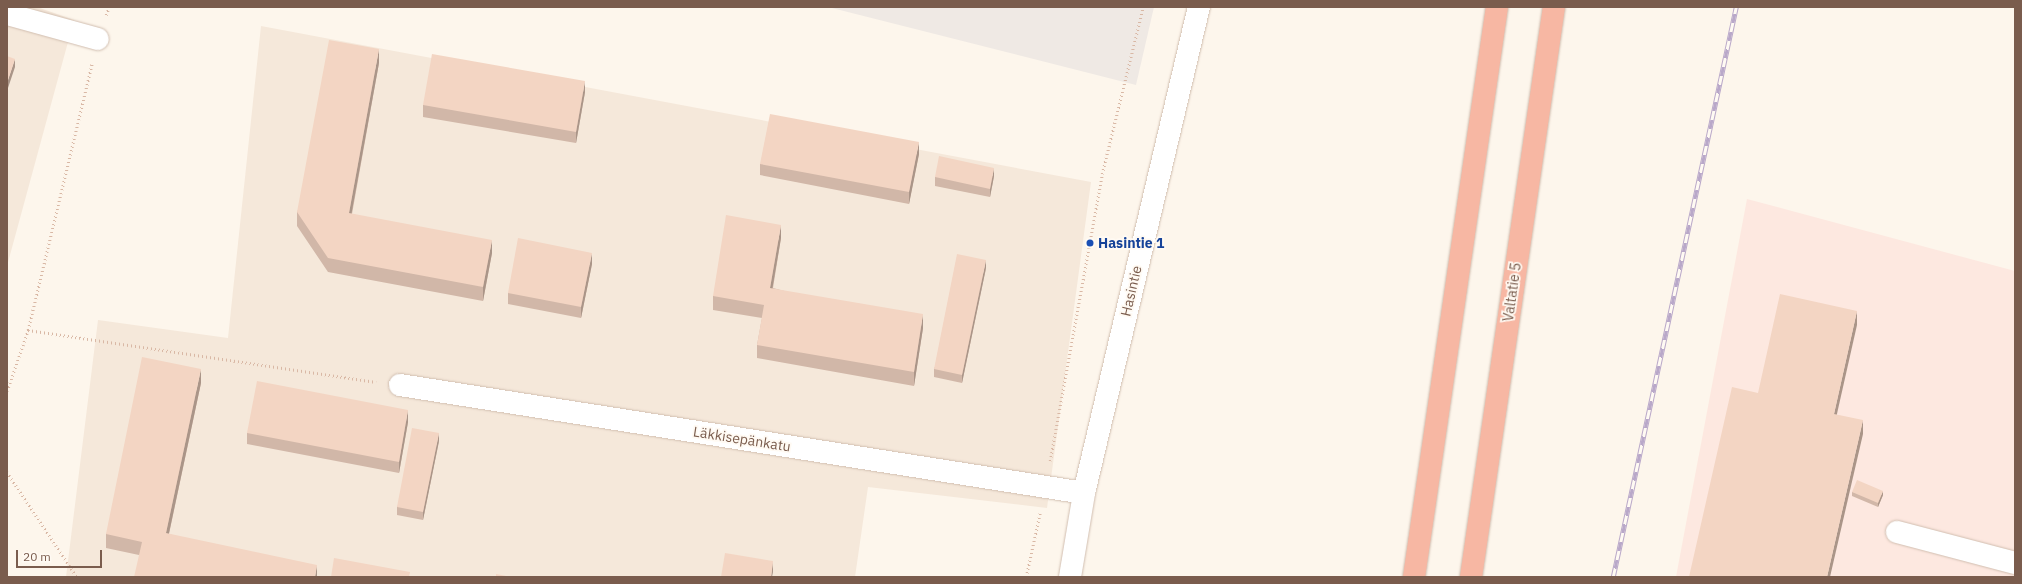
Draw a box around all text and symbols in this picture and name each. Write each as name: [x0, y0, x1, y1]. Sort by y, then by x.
place label: Hasintie 1: [1098, 235, 1164, 251]
marker: Hasintie 1: [1085, 238, 1095, 248]
street label: Valtatie 5: [1500, 261, 1524, 323]
street label: Hasintie: [1117, 264, 1145, 318]
street label: Läkkisepänkatu: [692, 423, 792, 455]
scale bar: [18, 542, 104, 568]
text: 20 m: [23, 549, 51, 564]

